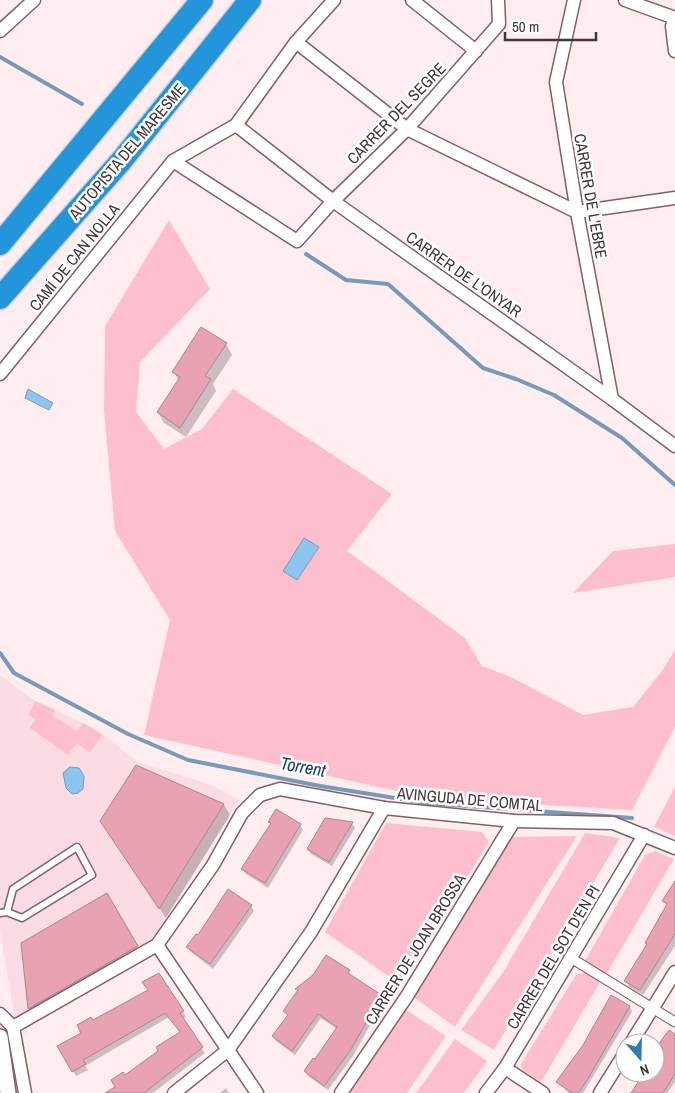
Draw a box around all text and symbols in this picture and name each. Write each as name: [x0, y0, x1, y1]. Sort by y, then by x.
scale bar: [505, 10, 596, 42]
text: 50 m: [512, 16, 539, 37]
street label: CARRER DEL SEGRE: [342, 57, 450, 169]
street label: AUTOPISTA DEL MARESME: [63, 78, 190, 224]
street label: CARRER DE L'EBRE: [569, 132, 613, 260]
street label: CAMÍ DE CAN NOLLA: [24, 198, 124, 315]
street label: CARRER DE L'ONYAR: [402, 226, 527, 322]
water label: Torrent: [278, 750, 329, 783]
street label: AVINGUDA DE COMTAL: [395, 782, 544, 816]
street label: CARRER DE JOAN BROSSA: [360, 869, 471, 1029]
street label: CARRER DEL SOT D'EN PI: [501, 881, 605, 1033]
north arrow: [615, 1033, 665, 1083]
text: N: [637, 1060, 651, 1080]

